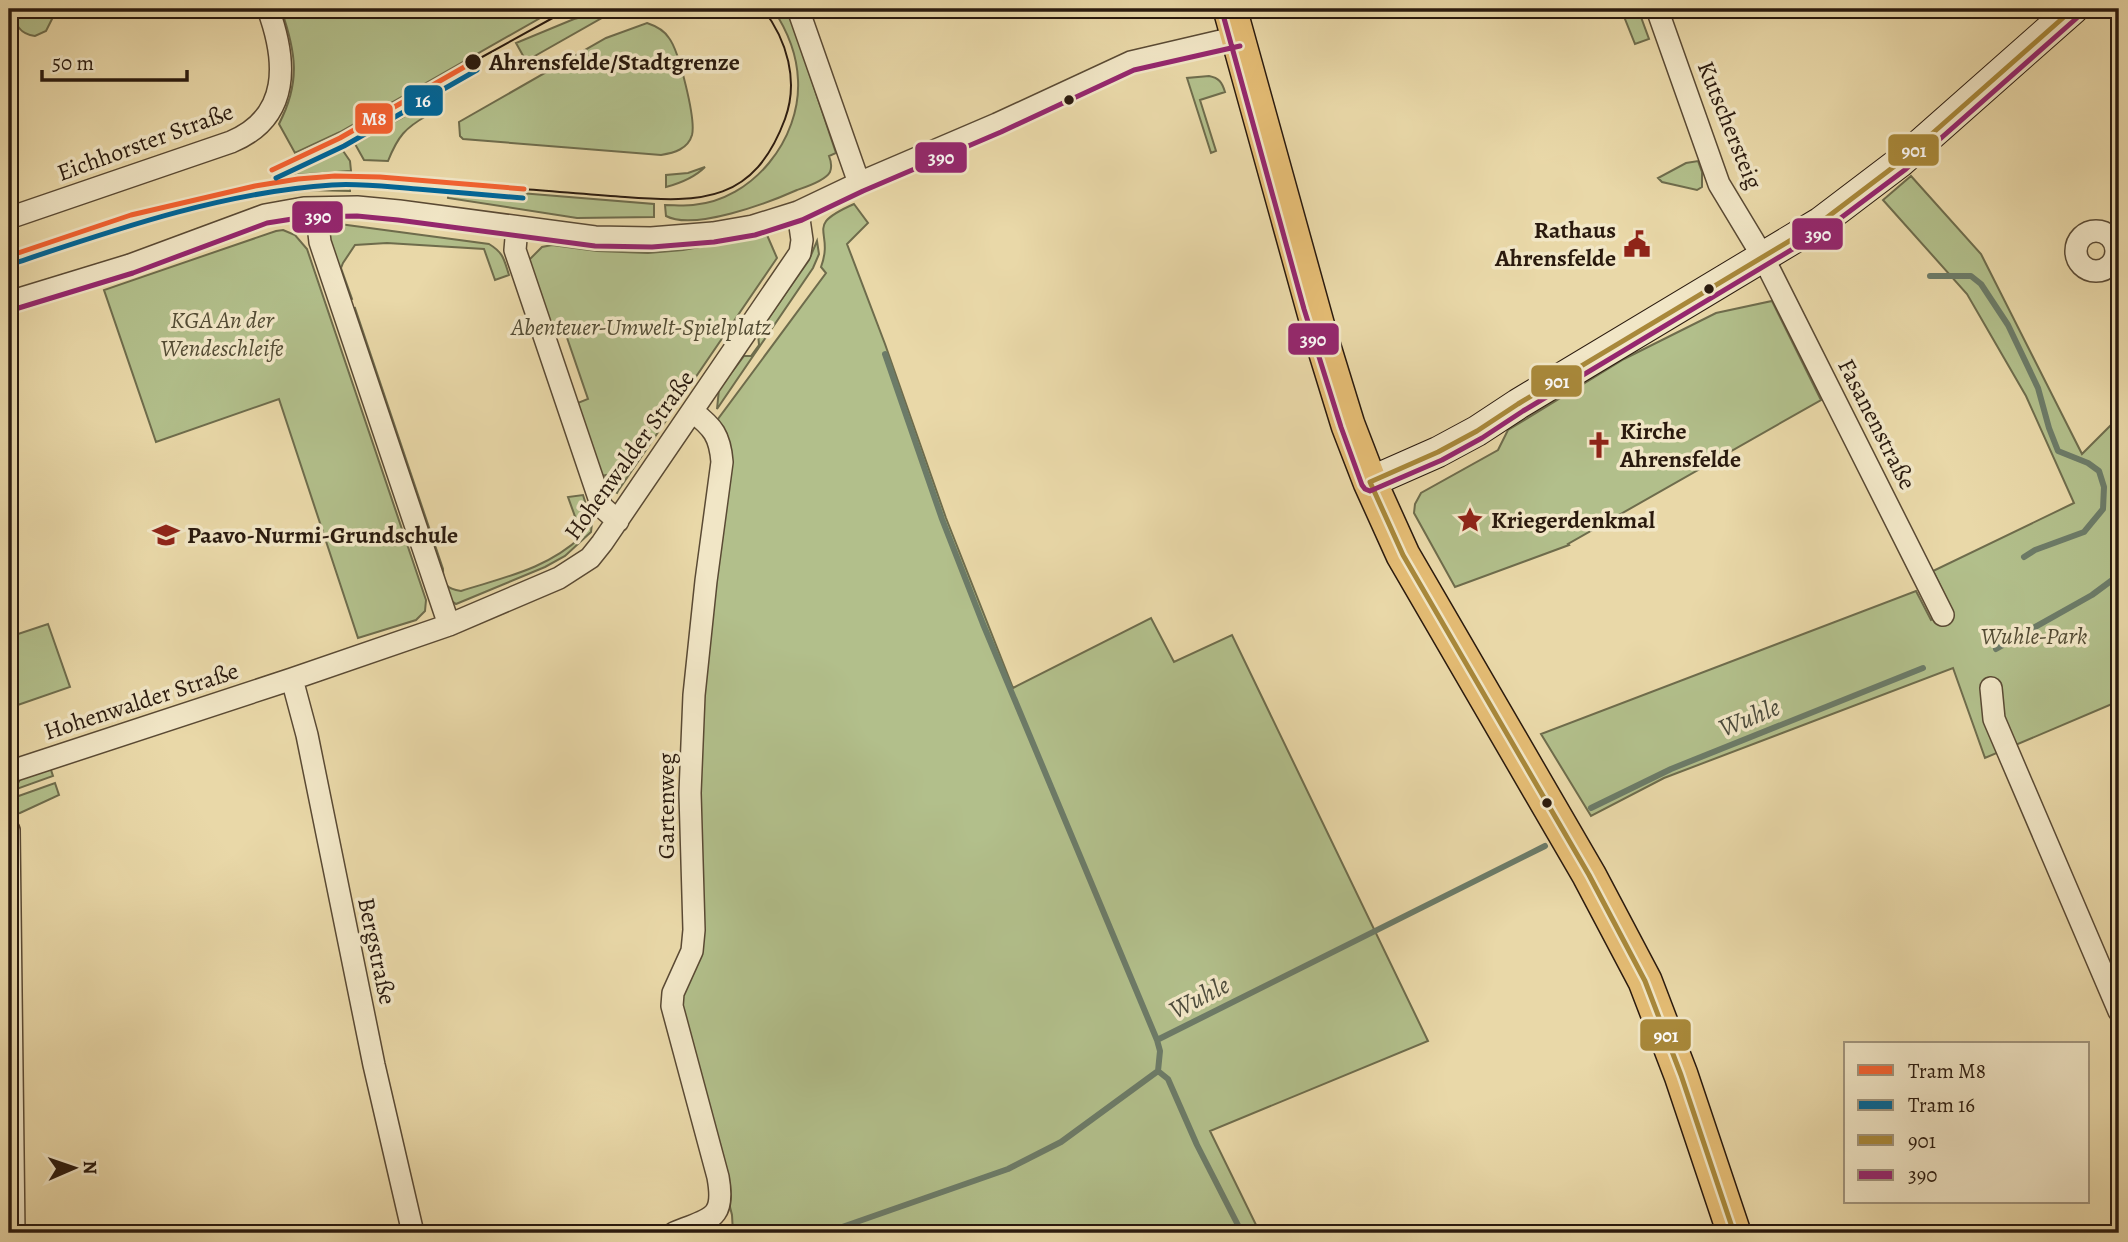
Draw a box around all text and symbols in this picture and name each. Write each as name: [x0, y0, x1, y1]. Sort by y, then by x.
scale bar: [42, 38, 187, 82]
place label: Ahrensfelde/Stadtgrenze: [488, 46, 740, 78]
text: 50 m: [52, 49, 94, 77]
marker: Ahrensfelde/Stadtgrenze: [463, 52, 483, 72]
street label: Kutschersteig: [1690, 56, 1770, 194]
line badge: 16: [403, 84, 444, 117]
text: 16: [415, 88, 431, 114]
unlabelled marker: [1062, 93, 1076, 107]
street label: Eichhorster Straße: [53, 95, 237, 189]
line badge: M8: [354, 102, 394, 135]
text: M8: [361, 106, 387, 132]
line badge: 901: [1887, 133, 1940, 167]
text: 901: [1901, 138, 1927, 164]
line badge: 390: [914, 141, 968, 174]
text: 390: [928, 145, 955, 171]
line badge: 390: [291, 200, 344, 234]
text: 390: [305, 204, 332, 230]
place label: Rathaus Ahrensfelde: [1494, 214, 1616, 274]
line badge: 390: [1791, 217, 1844, 251]
text: 390: [1805, 222, 1832, 248]
public building icon: Rathaus Ahrensfelde: [1622, 229, 1652, 259]
unlabelled marker: [1702, 282, 1716, 296]
park label: KGA An der Wendeschleife: [160, 304, 284, 364]
park label: Abenteuer-Umwelt-Spielplatz: [509, 311, 771, 343]
line badge: 390: [1287, 322, 1340, 356]
text: 390: [1300, 327, 1327, 353]
street label: Fasanenstraße: [1830, 353, 1924, 495]
street label: Hohenwalder Straße: [556, 364, 702, 546]
line badge: 901: [1530, 364, 1583, 398]
text: 901: [1544, 369, 1570, 395]
place label: Kirche Ahrensfelde: [1619, 415, 1741, 475]
church icon: Kirche Ahrensfelde: [1584, 430, 1614, 460]
place label: Kriegerdenkmal: [1491, 504, 1656, 536]
place icon: Kriegerdenkmal: [1455, 505, 1485, 535]
place label: Paavo-Nurmi-Grundschule: [187, 519, 458, 551]
school or university icon: Paavo-Nurmi-Grundschule: [151, 520, 181, 550]
park label: Wuhle-Park: [1981, 620, 2088, 652]
street label: Hohenwalder Straße: [40, 654, 242, 748]
water label: Wuhle: [1713, 689, 1785, 746]
street label: Gartenweg: [650, 753, 682, 859]
unlabelled marker: [1540, 796, 1554, 810]
street label: Bergstraße: [350, 895, 404, 1007]
water label: Wuhle: [1163, 967, 1235, 1027]
line badge: 901: [1639, 1018, 1692, 1052]
text: 901: [1653, 1023, 1679, 1049]
legend: [1844, 1042, 2090, 1204]
text: Tram M8: [1908, 1057, 1986, 1085]
text: Tram 16: [1908, 1091, 1975, 1119]
text: 901: [1908, 1127, 1936, 1155]
north arrow: [38, 1134, 108, 1204]
text: N: [77, 1160, 103, 1175]
text: 390: [1908, 1161, 1937, 1189]

